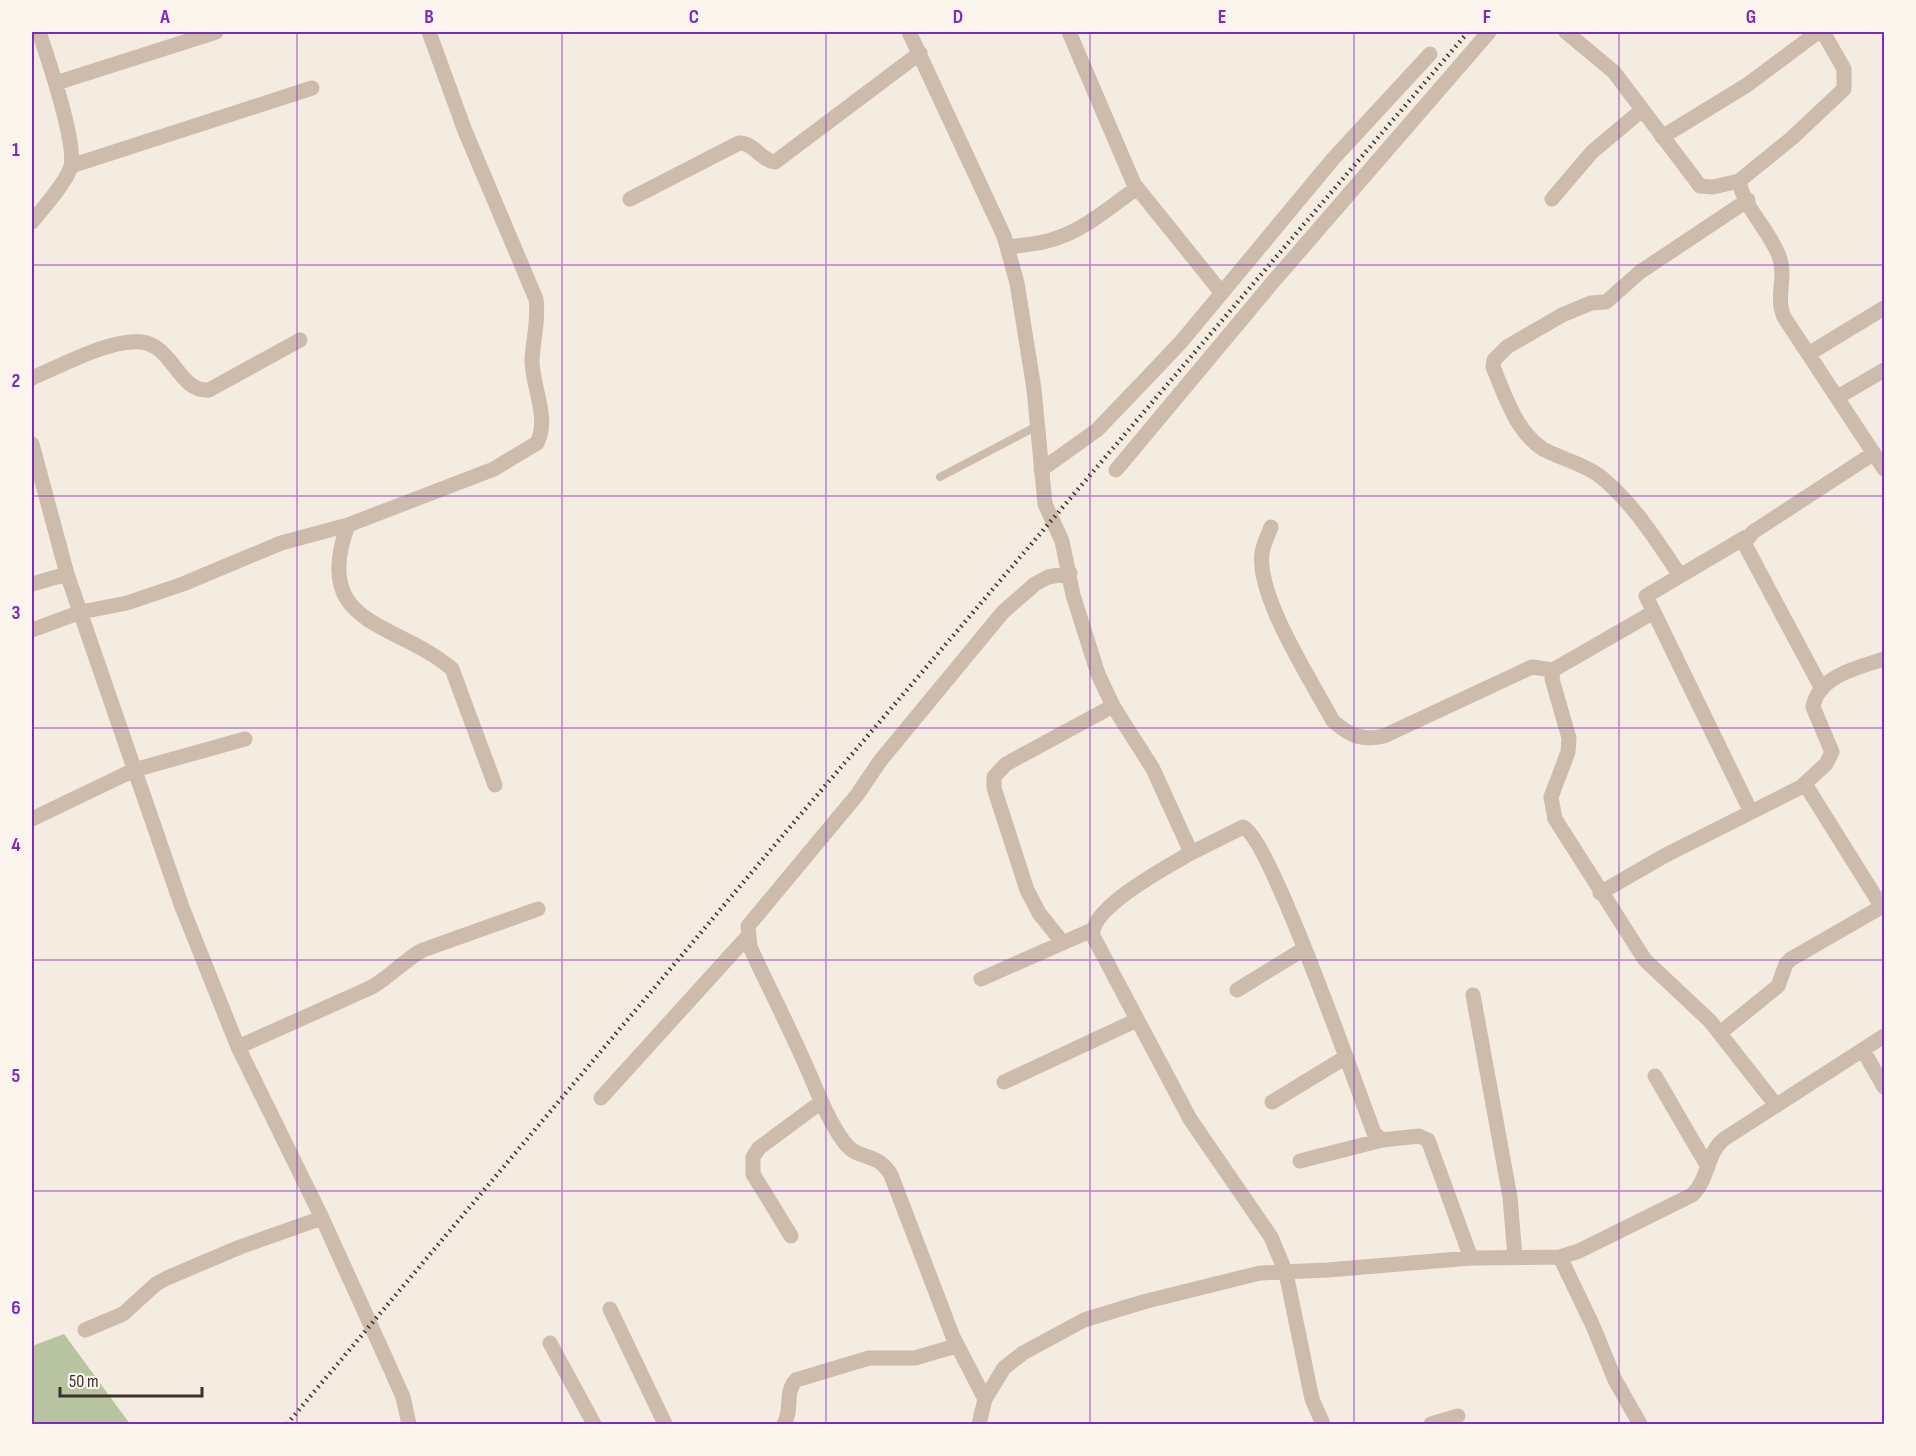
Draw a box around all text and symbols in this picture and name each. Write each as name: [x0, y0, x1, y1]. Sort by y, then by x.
text: A: [159, 5, 170, 29]
text: B: [424, 5, 434, 29]
text: C: [689, 5, 699, 29]
text: D: [953, 5, 963, 29]
text: E: [1218, 5, 1226, 29]
text: F: [1483, 5, 1491, 29]
text: G: [1746, 5, 1756, 29]
text: 1: [12, 138, 20, 162]
text: 2: [12, 369, 20, 393]
text: 3: [12, 601, 21, 625]
text: 4: [11, 833, 21, 857]
text: 5: [12, 1064, 21, 1088]
text: 6: [11, 1296, 21, 1320]
scale bar: [60, 1360, 202, 1398]
text: 50 m: [69, 1371, 99, 1392]

